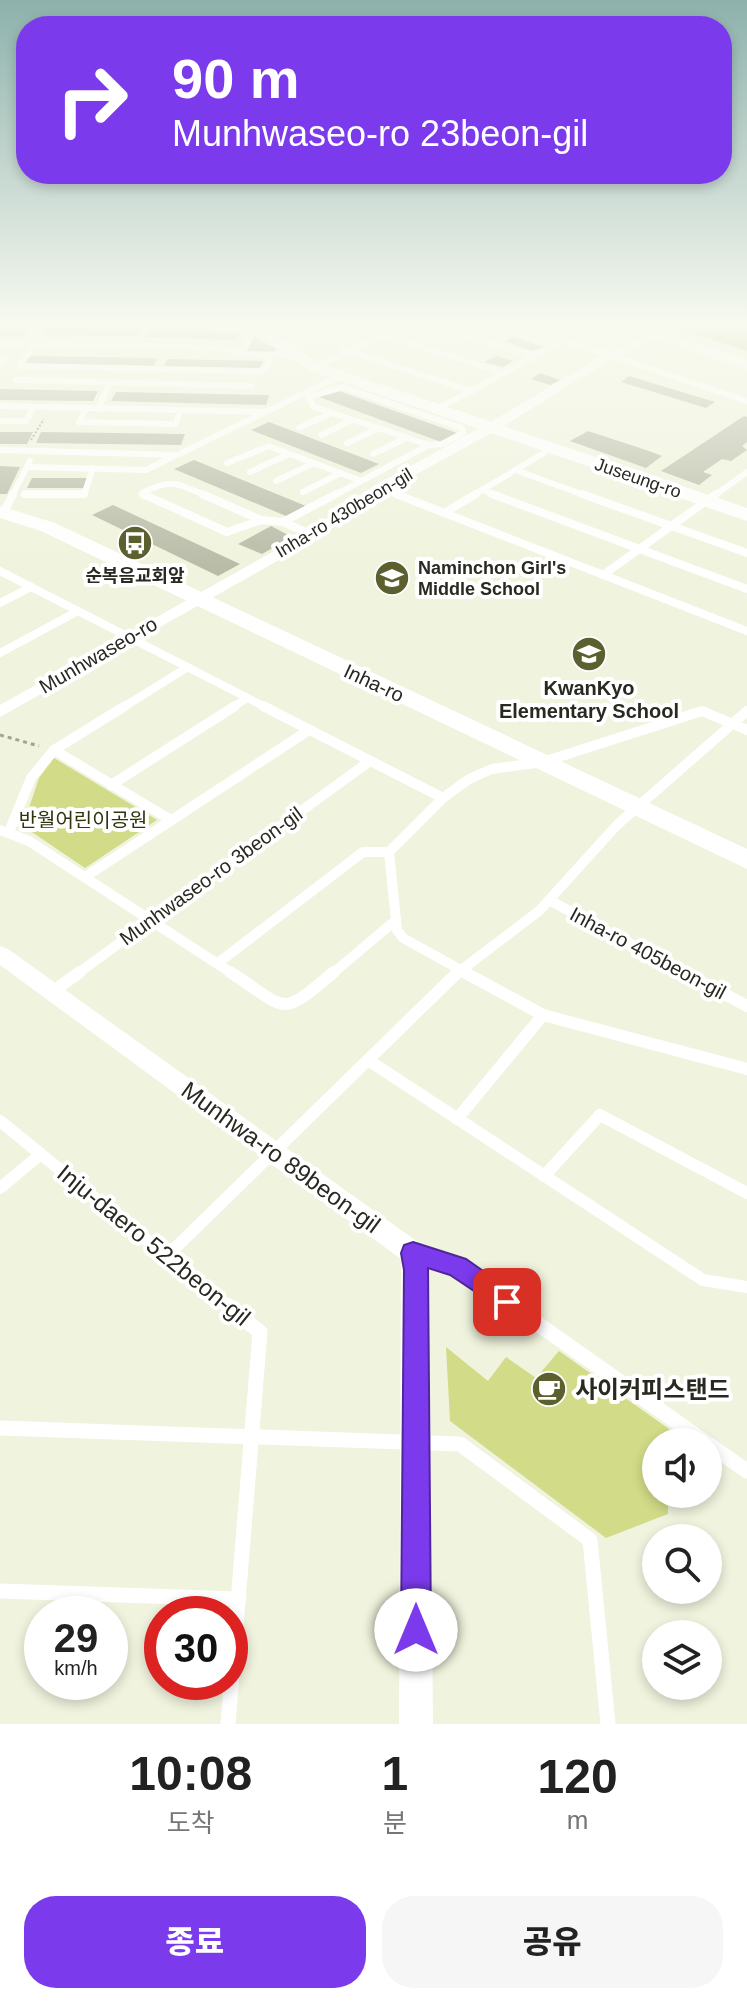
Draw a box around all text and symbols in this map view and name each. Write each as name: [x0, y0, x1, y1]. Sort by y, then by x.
text: 90 m: [172, 47, 300, 110]
icon: right: [40, 48, 144, 152]
text: Munhwaseo-ro 23beon-gil: [172, 113, 588, 154]
street label: Juseung-ro: [592, 454, 684, 502]
street label: Inha-ro 430beon-gil: [272, 464, 416, 562]
bus stop icon: 순복음교회앞: [116, 524, 154, 562]
place label: Naminchon Girl's Middle School: [418, 558, 566, 599]
school or university icon: Naminchon Girl's Middle School: [373, 559, 411, 597]
place label: 순복음교회앞: [85, 566, 185, 586]
street label: Munhwaseo-ro: [35, 612, 161, 698]
school or university icon: KwanKyo Elementary School: [570, 635, 608, 673]
street label: Inha-ro: [341, 660, 407, 706]
place label: KwanKyo Elementary School: [499, 677, 679, 722]
street label: Munhwaseo-ro 3beon-gil: [115, 802, 307, 950]
park label: 반월어린이공원: [19, 809, 147, 831]
street label: Inha-ro 405beon-gil: [566, 903, 730, 1003]
street label: Munhwa-ro 89beon-gil: [176, 1076, 386, 1238]
street label: Inju-daero 522beon-gil: [52, 1159, 256, 1331]
pin: [473, 1268, 541, 1336]
icon: arrive: [485, 1280, 529, 1324]
cafe icon: 사이커피스탠드: [530, 1370, 568, 1408]
place label: 사이커피스탠드: [575, 1376, 730, 1403]
map controls: [642, 1428, 722, 1700]
button: sound: [642, 1428, 722, 1508]
button: search: [642, 1524, 722, 1604]
position arrow: [374, 1588, 458, 1672]
speed limit sign: 30: [144, 1596, 248, 1700]
text: 29: [54, 1616, 98, 1660]
button: layers: [642, 1620, 722, 1700]
text: km/h: [54, 1657, 98, 1679]
text: 10:08: [129, 1747, 252, 1800]
text: 1: [381, 1747, 408, 1800]
text: 120: [538, 1750, 618, 1803]
text: m: [567, 1805, 588, 1835]
text: 도착: [167, 1808, 215, 1838]
text: 분: [383, 1808, 407, 1838]
button: 종료: [24, 1896, 366, 1988]
button: 공유: [382, 1896, 723, 1988]

